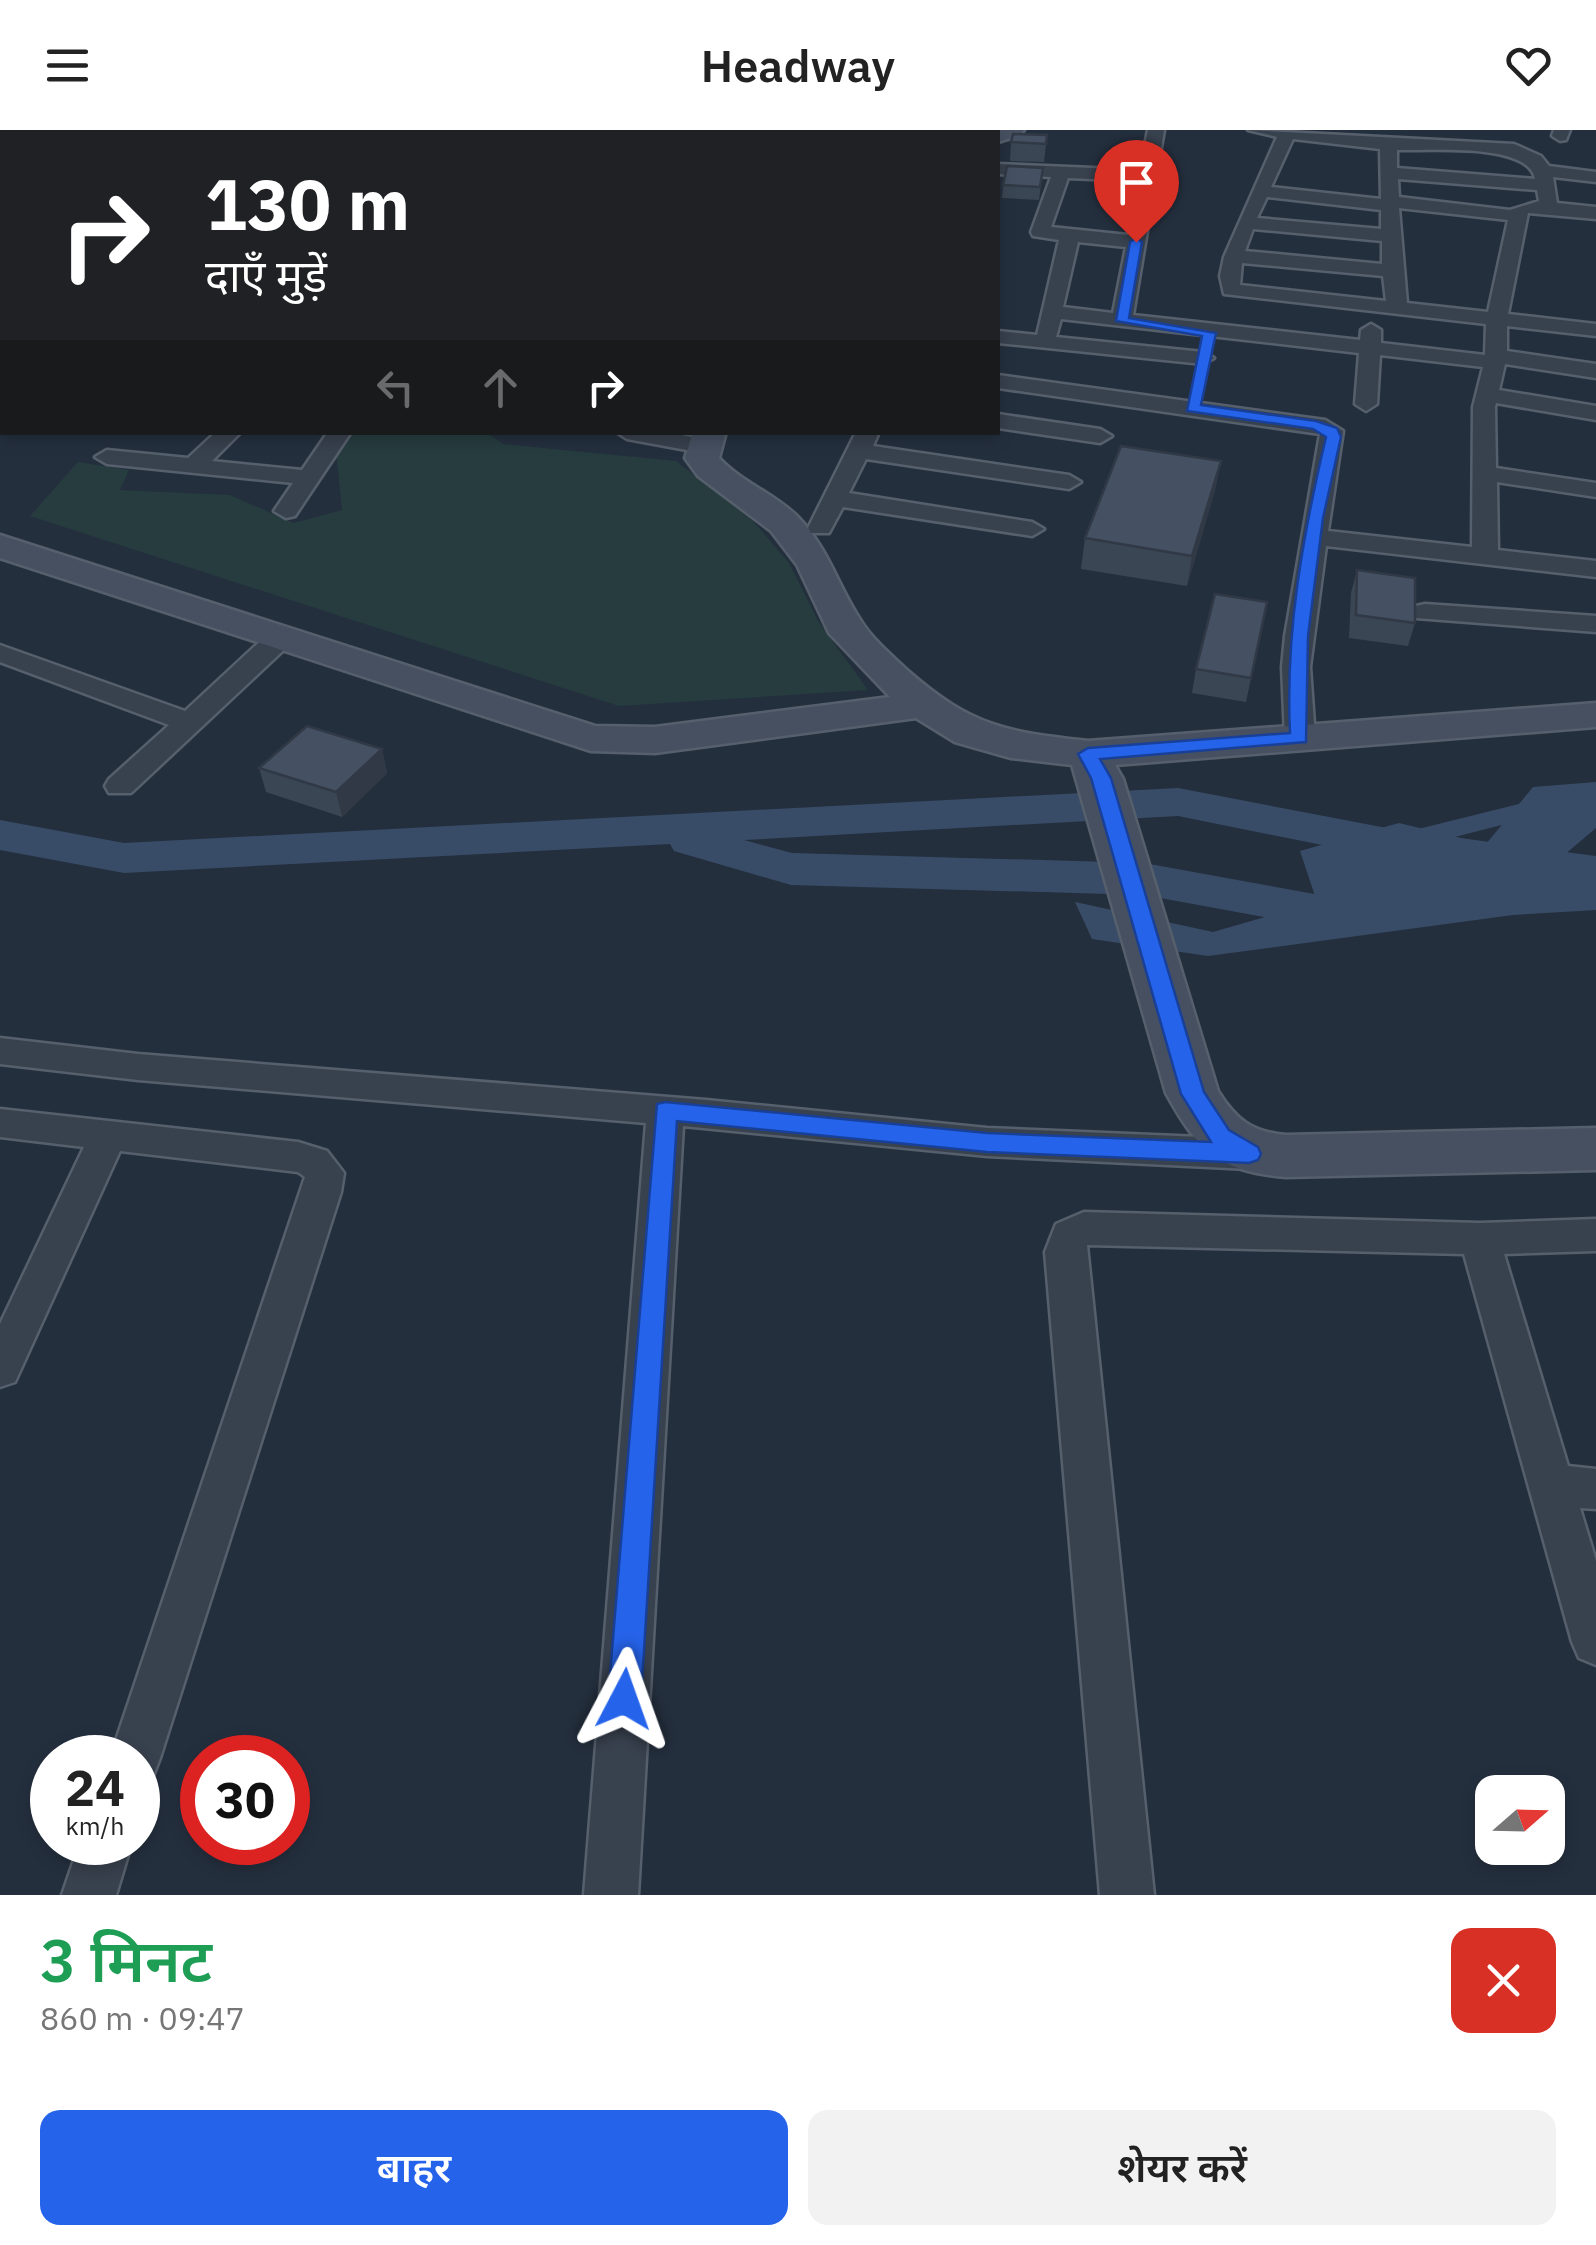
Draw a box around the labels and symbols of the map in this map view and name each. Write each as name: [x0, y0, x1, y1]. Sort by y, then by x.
pin: [1094, 140, 1179, 243]
position arrow: [572, 1647, 676, 1751]
speed limit sign: 30: [180, 1735, 310, 1865]
north arrow: [1475, 1775, 1565, 1865]

